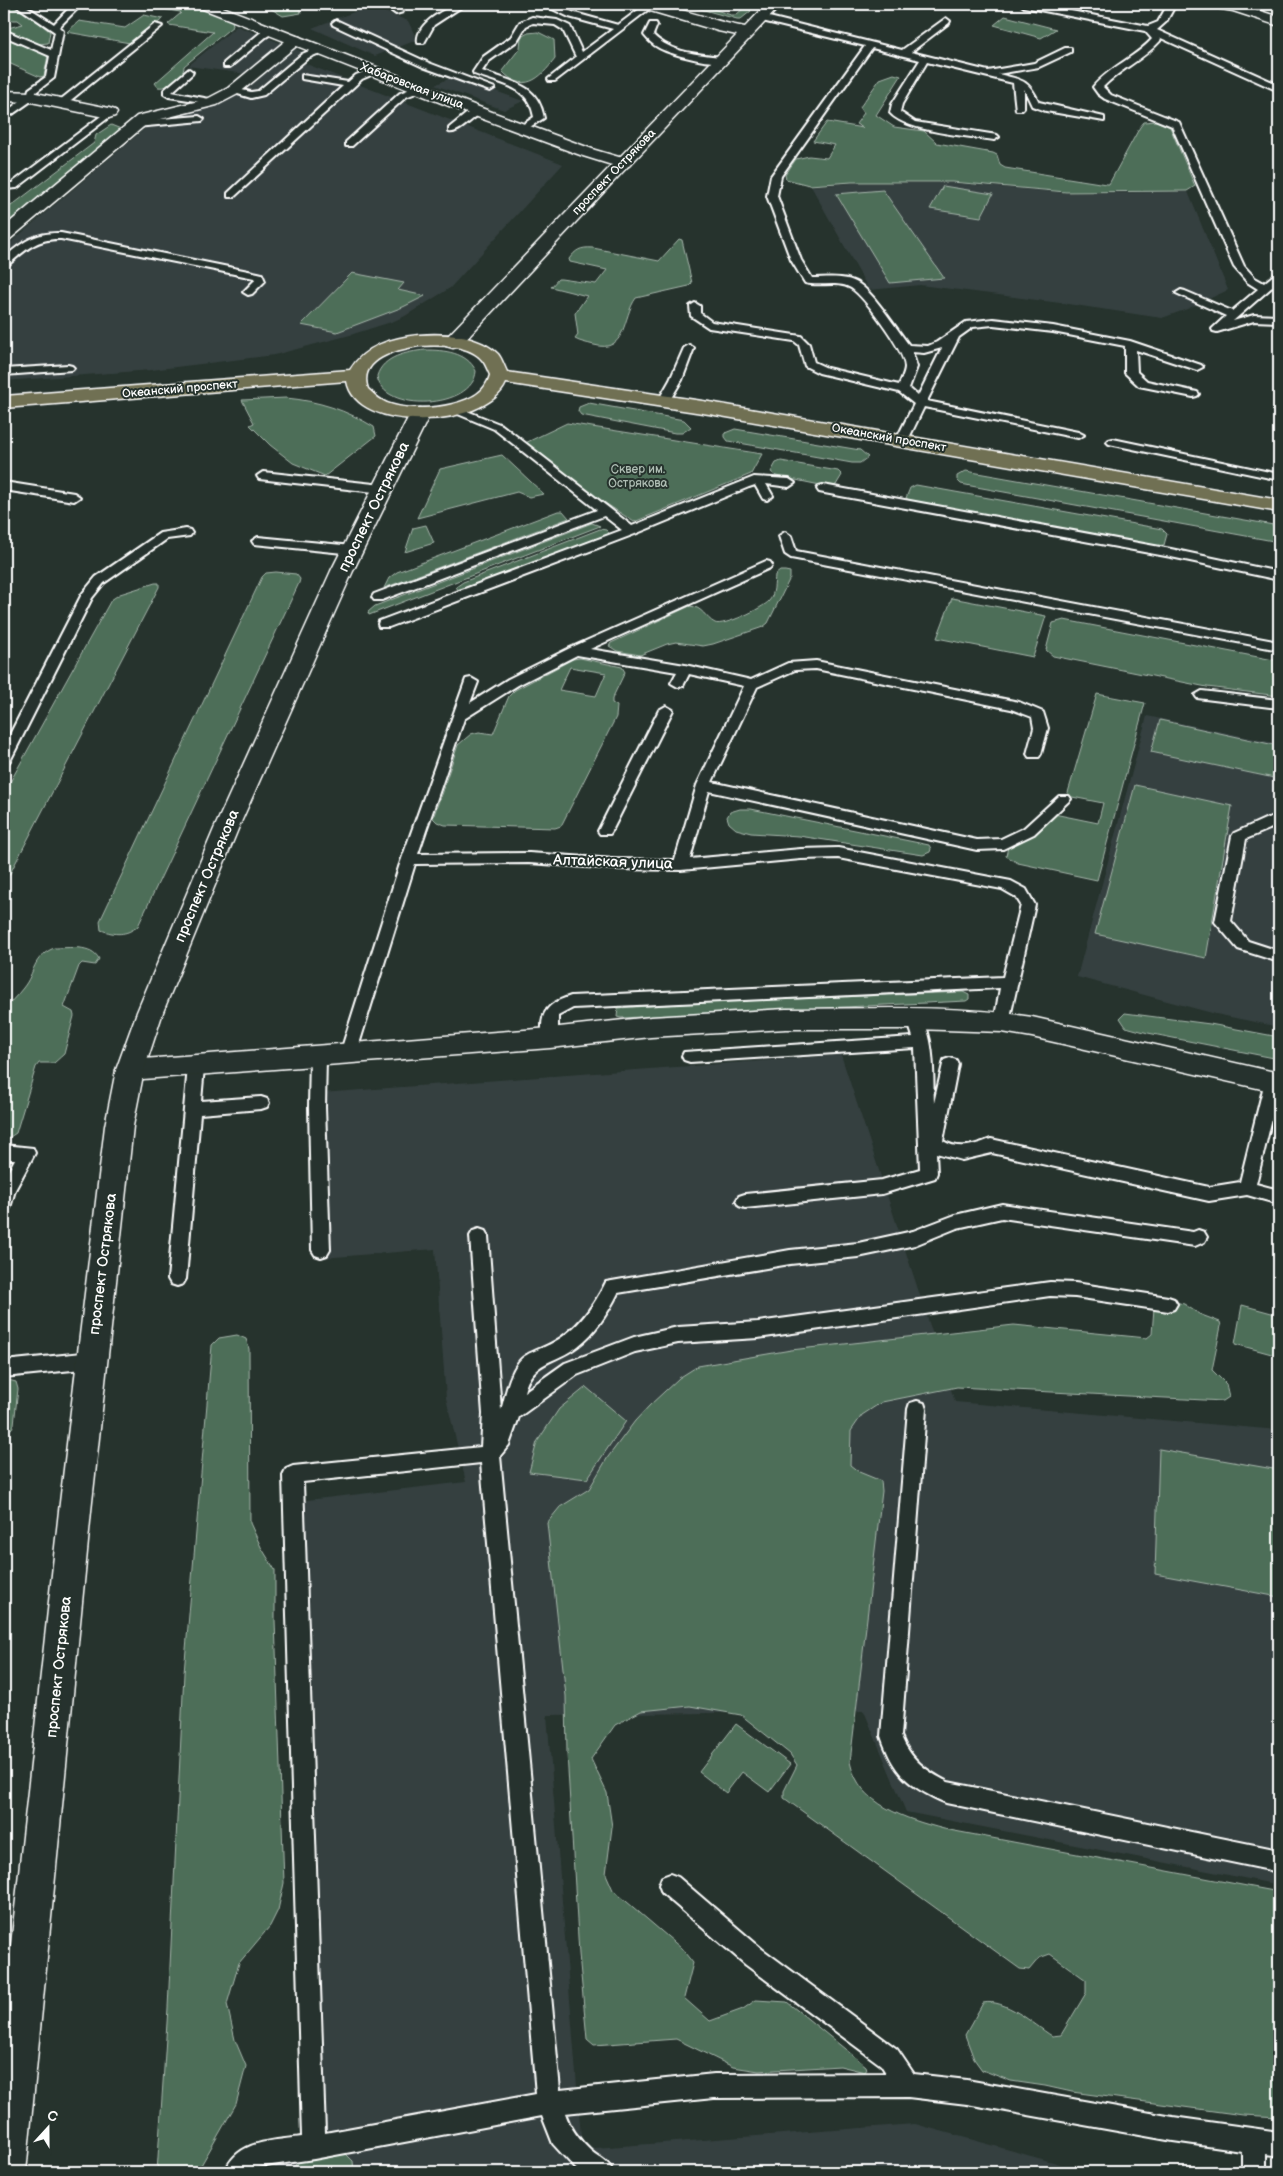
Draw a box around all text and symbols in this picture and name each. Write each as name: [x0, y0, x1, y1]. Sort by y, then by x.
street label: Хабаровская улица: [358, 59, 466, 113]
street label: проспект Острякова: [569, 126, 659, 218]
street label: Океанский проспект: [122, 376, 239, 402]
street label: Океанский проспект: [831, 421, 948, 456]
street label: проспект Острякова: [334, 439, 414, 575]
park label: Сквер им. Острякова: [608, 462, 668, 491]
street label: проспект Острякова: [170, 807, 244, 945]
street label: Алтайская улица: [552, 850, 673, 874]
street label: проспект Острякова: [85, 1192, 121, 1336]
street label: проспект Острякова: [42, 1595, 76, 1739]
north arrow: [22, 2104, 72, 2154]
text: С: [45, 2107, 60, 2126]

